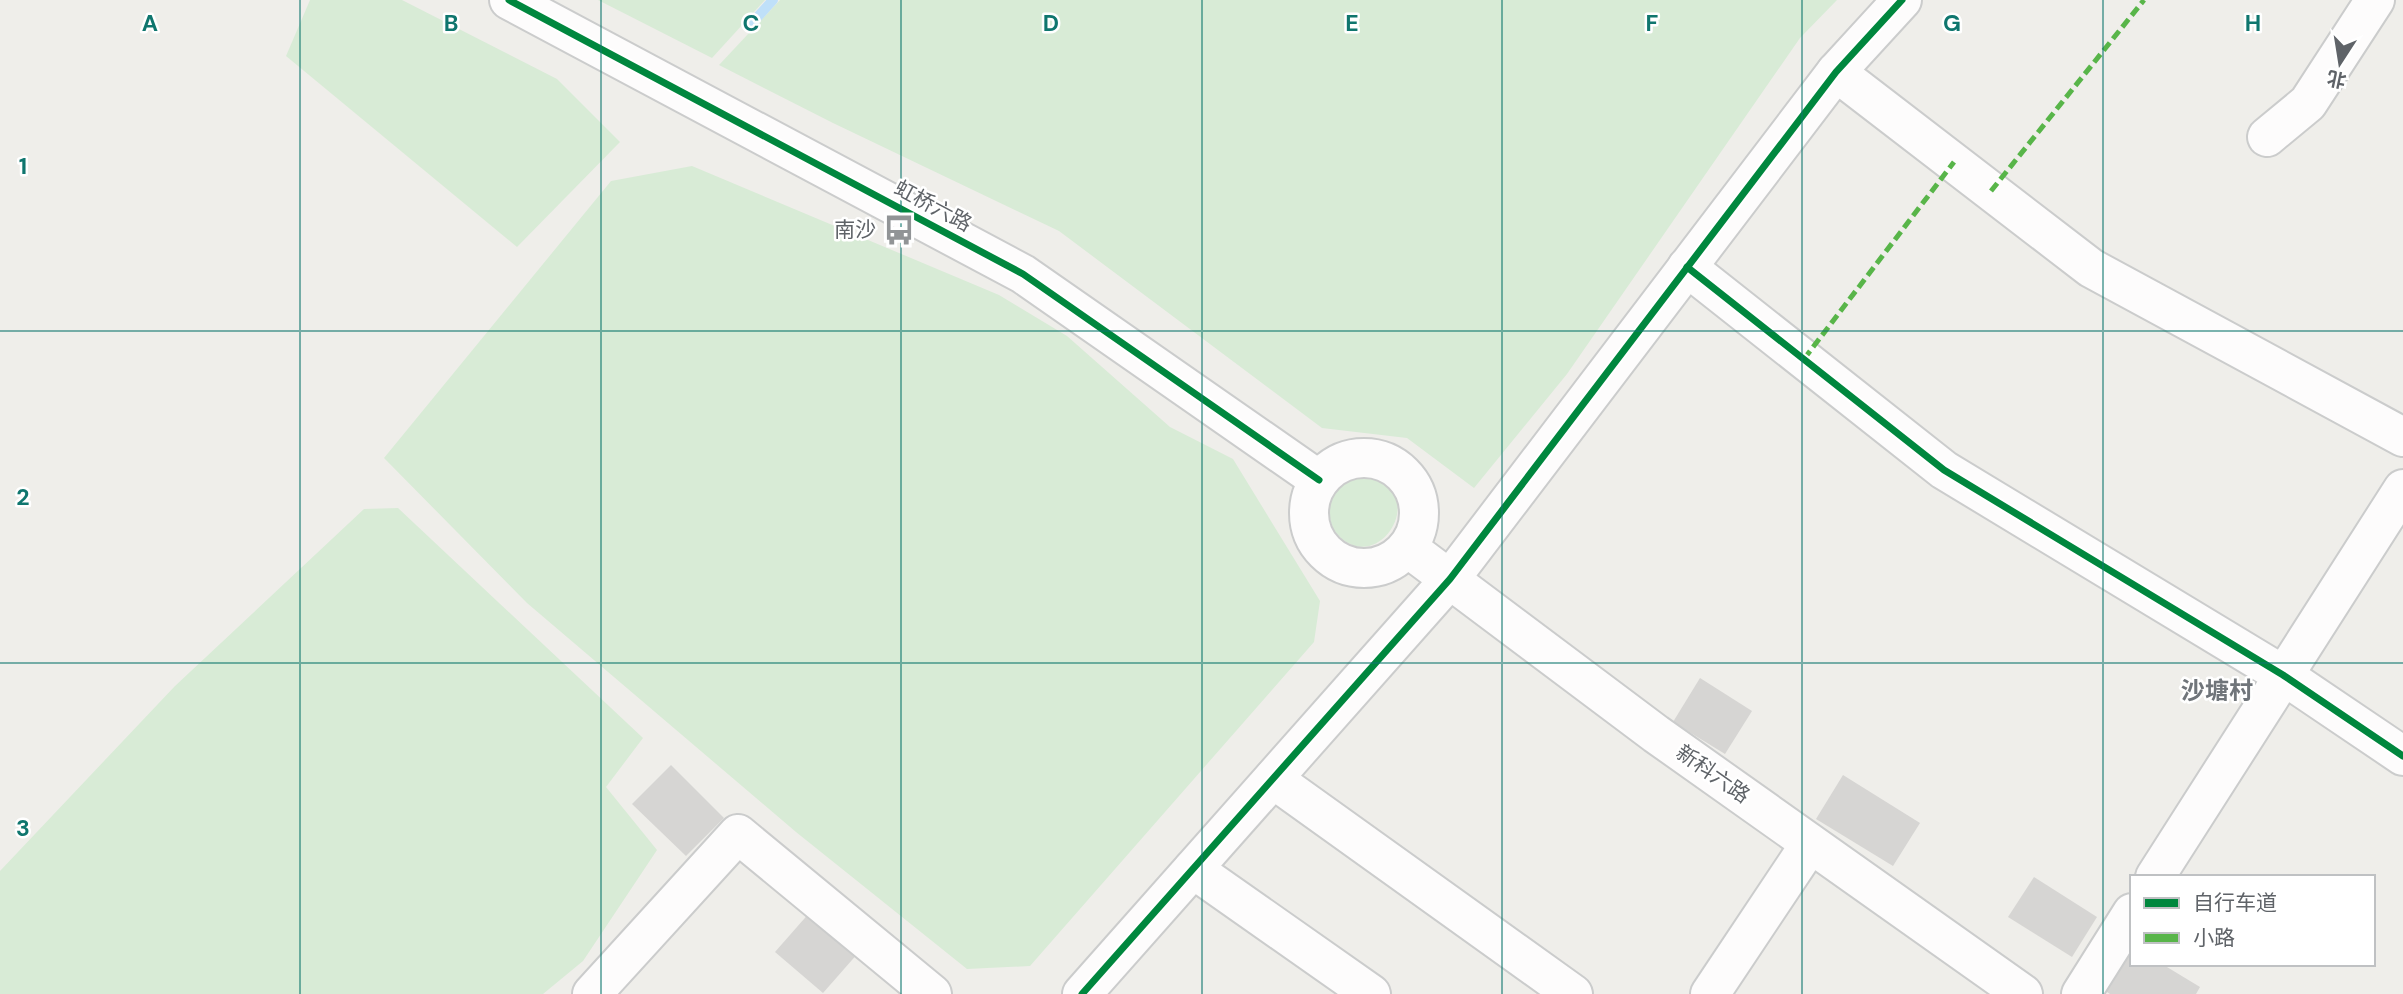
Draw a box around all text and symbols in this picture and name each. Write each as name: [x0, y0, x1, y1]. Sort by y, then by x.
text: A: [142, 8, 158, 38]
text: B: [444, 8, 458, 38]
text: C: [743, 8, 759, 38]
text: D: [1043, 8, 1059, 38]
text: E: [1345, 8, 1359, 38]
text: F: [1646, 8, 1659, 38]
text: G: [1943, 8, 1961, 38]
text: H: [2245, 8, 2261, 38]
north arrow: [2305, 28, 2375, 98]
text: 北: [2325, 65, 2348, 93]
text: 1: [19, 151, 27, 181]
street label: 虹桥六路: [889, 174, 977, 238]
bus stop icon: 南沙: [882, 213, 916, 247]
place label: 南沙: [834, 216, 876, 244]
text: 2: [16, 482, 30, 512]
district label: 沙塘村: [2181, 675, 2253, 706]
street label: 新科六路: [1671, 738, 1755, 810]
text: 3: [16, 813, 30, 843]
legend: [2130, 875, 2375, 966]
text: 自行车道: [2193, 889, 2277, 917]
text: 小路: [2193, 924, 2235, 952]

